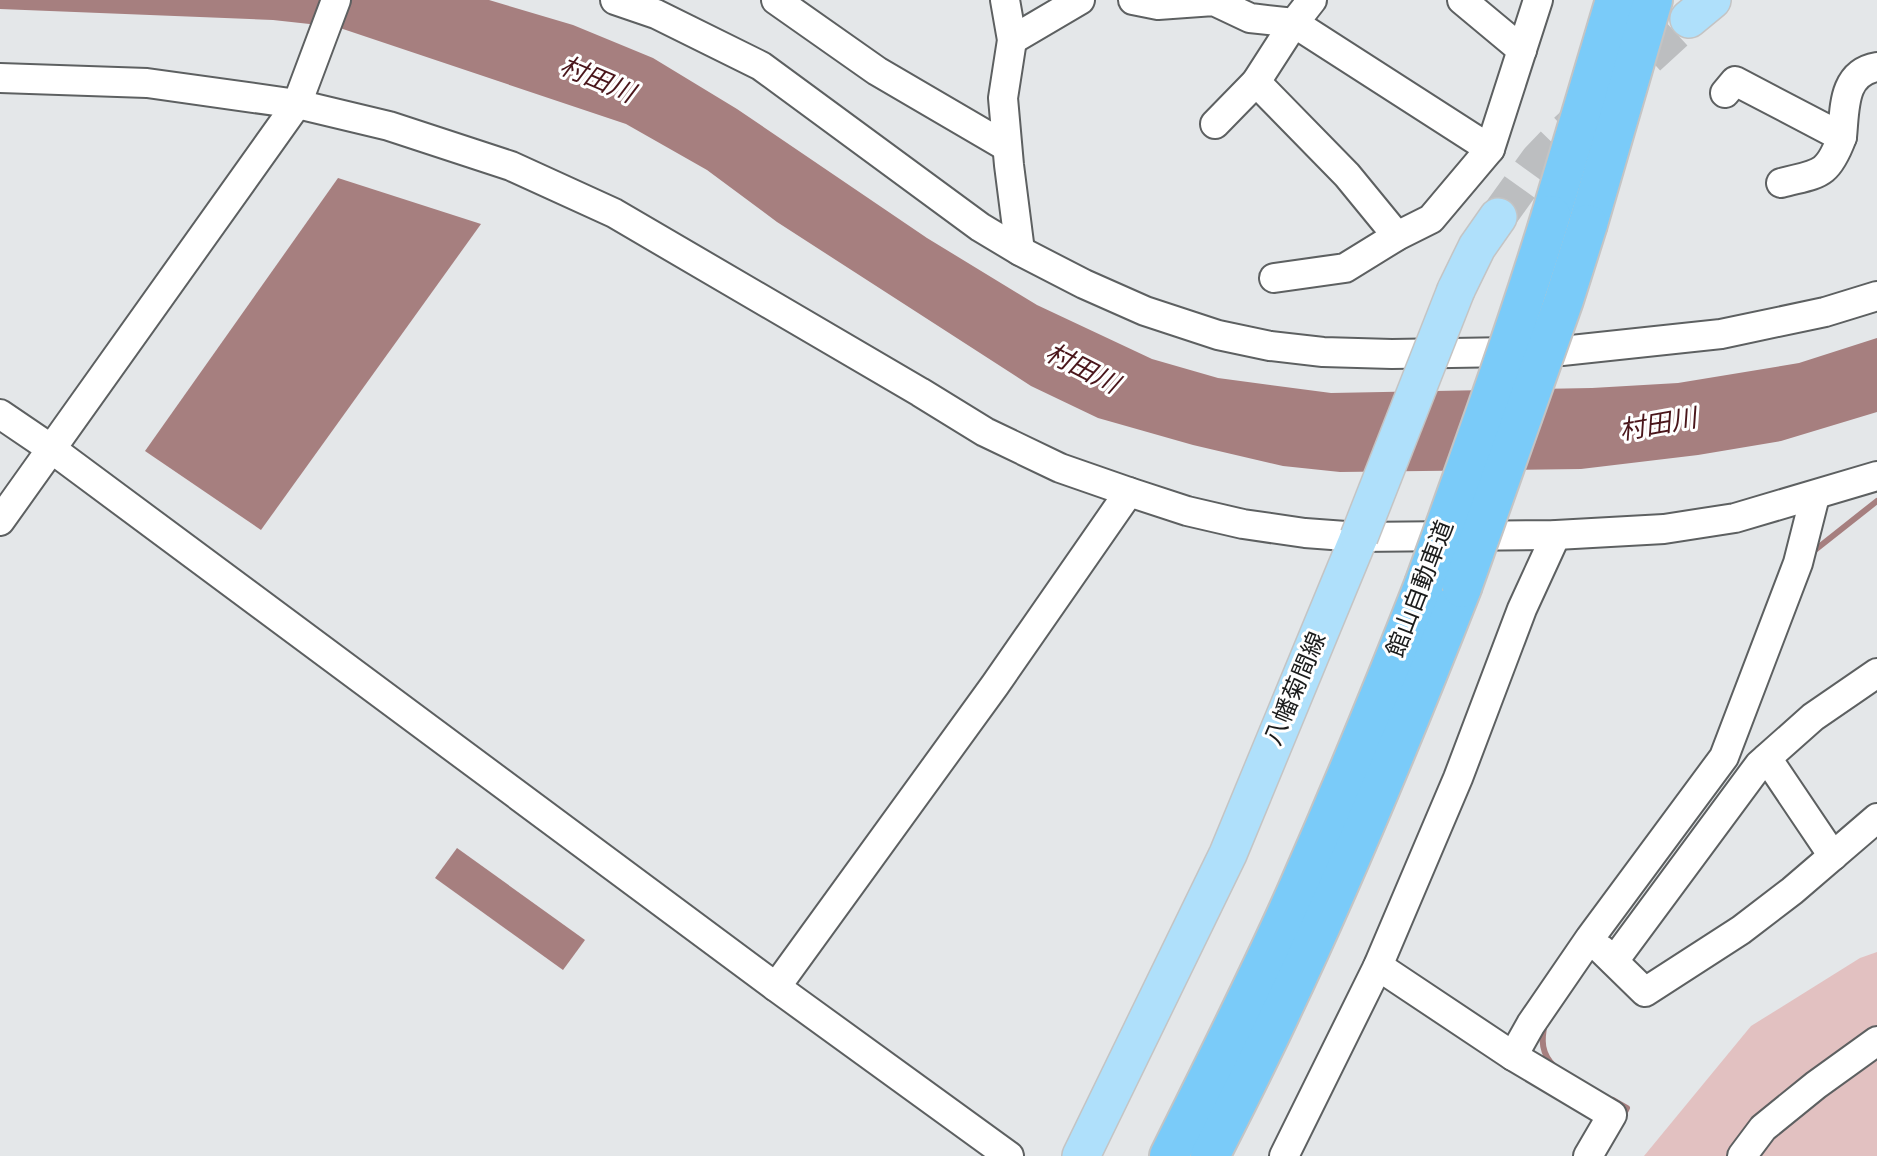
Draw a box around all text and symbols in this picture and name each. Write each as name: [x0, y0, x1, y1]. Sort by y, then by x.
water label: 村田川: [556, 52, 641, 108]
water label: 村田川: [1041, 339, 1126, 400]
water label: 村田川: [1617, 404, 1702, 445]
street label: 館山自動車道: [1382, 517, 1458, 661]
street label: 八幡菊間線: [1260, 628, 1330, 749]

